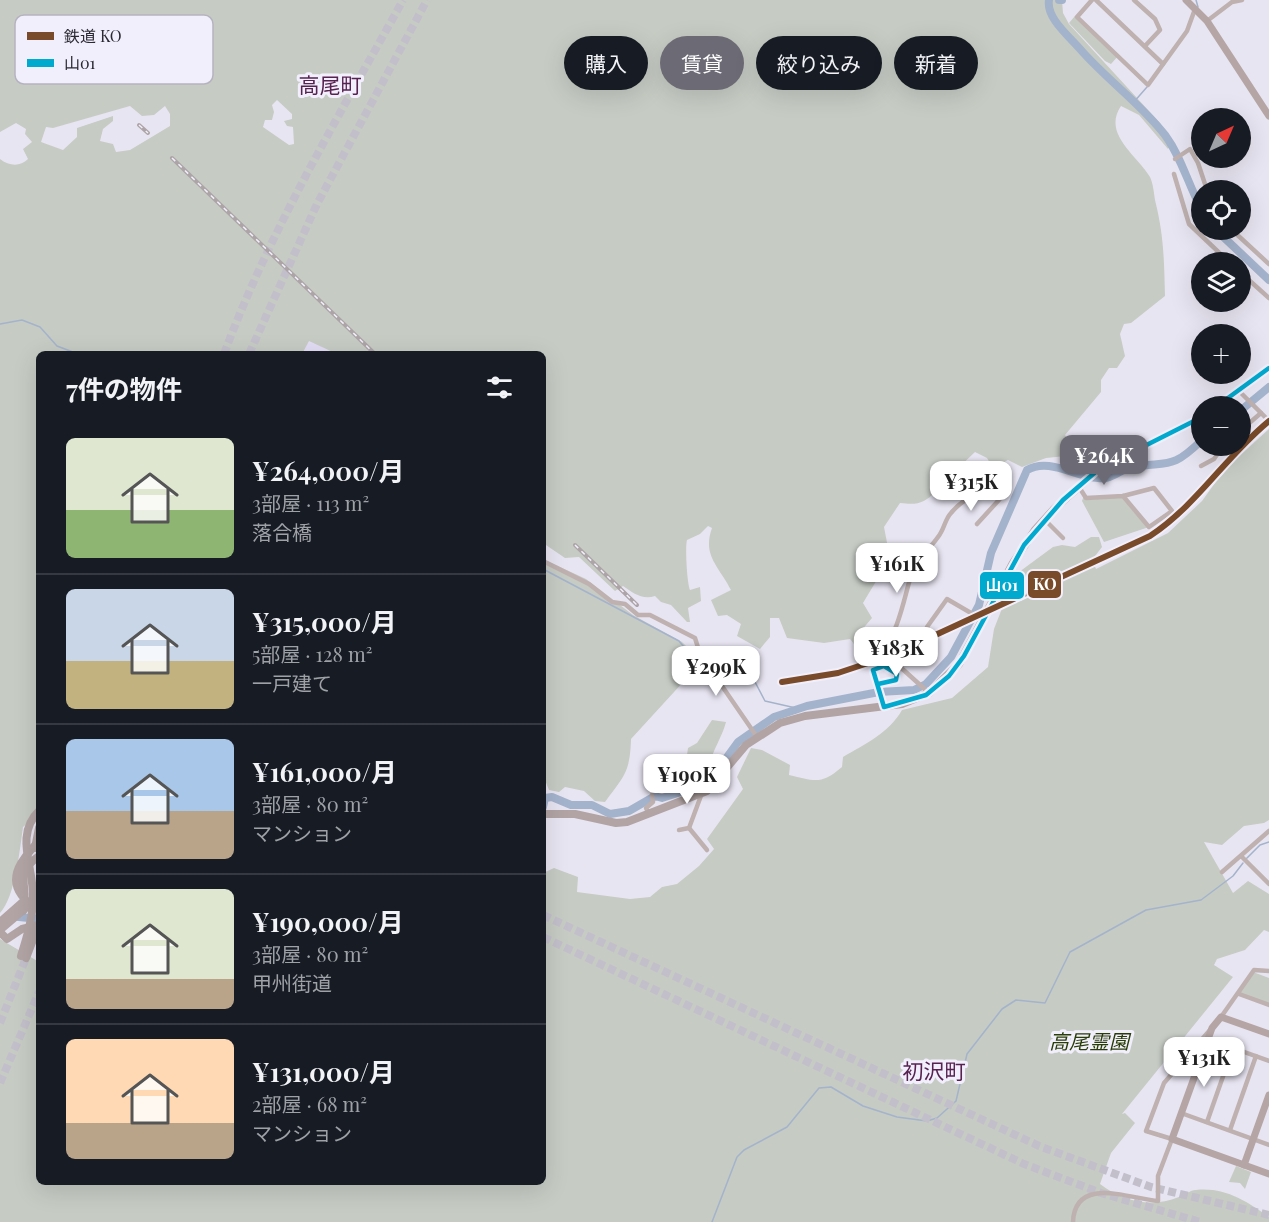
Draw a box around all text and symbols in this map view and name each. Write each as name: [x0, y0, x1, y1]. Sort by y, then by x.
legend: [15, 15, 213, 84]
text: 鉄道 KO: [64, 25, 122, 46]
chip: 購入: [564, 36, 648, 90]
chip: 賃貸: [660, 36, 744, 90]
chip: 絞り込み: [756, 36, 882, 90]
chip: 新着: [894, 36, 978, 90]
text: 山01: [64, 52, 96, 73]
district label: 高尾町: [299, 70, 362, 98]
north arrow: [1191, 108, 1251, 168]
map controls: [1191, 108, 1251, 456]
button: locate: [1191, 180, 1251, 240]
button: layers: [1191, 252, 1251, 312]
button: +: [1191, 324, 1251, 384]
text: 7件の物件: [66, 371, 182, 406]
icon: filters: [483, 371, 516, 404]
button: −: [1191, 396, 1251, 456]
pin: ¥264K: [1062, 435, 1146, 486]
text: ¥264K: [1074, 441, 1134, 468]
text: ¥264,000/月: [252, 453, 404, 488]
pin: ¥315K: [929, 461, 1013, 512]
icon: home: [114, 462, 186, 534]
text: ¥315K: [944, 467, 998, 494]
text: 3部屋 · 113 m²: [252, 489, 369, 516]
text: 落合橋: [252, 518, 312, 545]
pin: ¥161K: [855, 543, 939, 594]
text: ¥161K: [870, 549, 924, 576]
line badge: KO: [1027, 570, 1062, 599]
line badge: 山01: [979, 571, 1025, 600]
text: KO: [1033, 573, 1057, 594]
text: 山01: [986, 574, 1018, 595]
text: ¥315,000/月: [252, 604, 397, 639]
icon: home: [114, 613, 186, 685]
pin: ¥183K: [854, 627, 938, 678]
text: ¥183K: [868, 633, 924, 660]
text: 5部屋 · 128 m²: [252, 640, 372, 667]
pin: ¥299K: [674, 646, 758, 697]
text: ¥299K: [686, 652, 746, 679]
text: 一戸建て: [252, 669, 332, 696]
text: ¥161,000/月: [252, 754, 397, 789]
pin: ¥190K: [645, 754, 729, 805]
text: ¥190K: [657, 760, 717, 787]
icon: home: [114, 763, 186, 835]
text: 3部屋 · 80 m²: [252, 790, 368, 817]
text: マンション: [252, 819, 352, 846]
text: ¥190,000/月: [252, 904, 404, 939]
icon: home: [114, 913, 186, 985]
text: 3部屋 · 80 m²: [252, 940, 368, 967]
text: 甲州街道: [252, 969, 332, 996]
park label: 高尾霊園: [1049, 1027, 1132, 1054]
pin: ¥131K: [1162, 1037, 1246, 1088]
text: ¥131K: [1178, 1043, 1230, 1070]
text: ¥131,000/月: [252, 1054, 395, 1089]
district label: 初沢町: [903, 1056, 966, 1084]
icon: home: [114, 1063, 186, 1135]
text: 2部屋 · 68 m²: [252, 1090, 367, 1117]
text: マンション: [252, 1119, 352, 1146]

